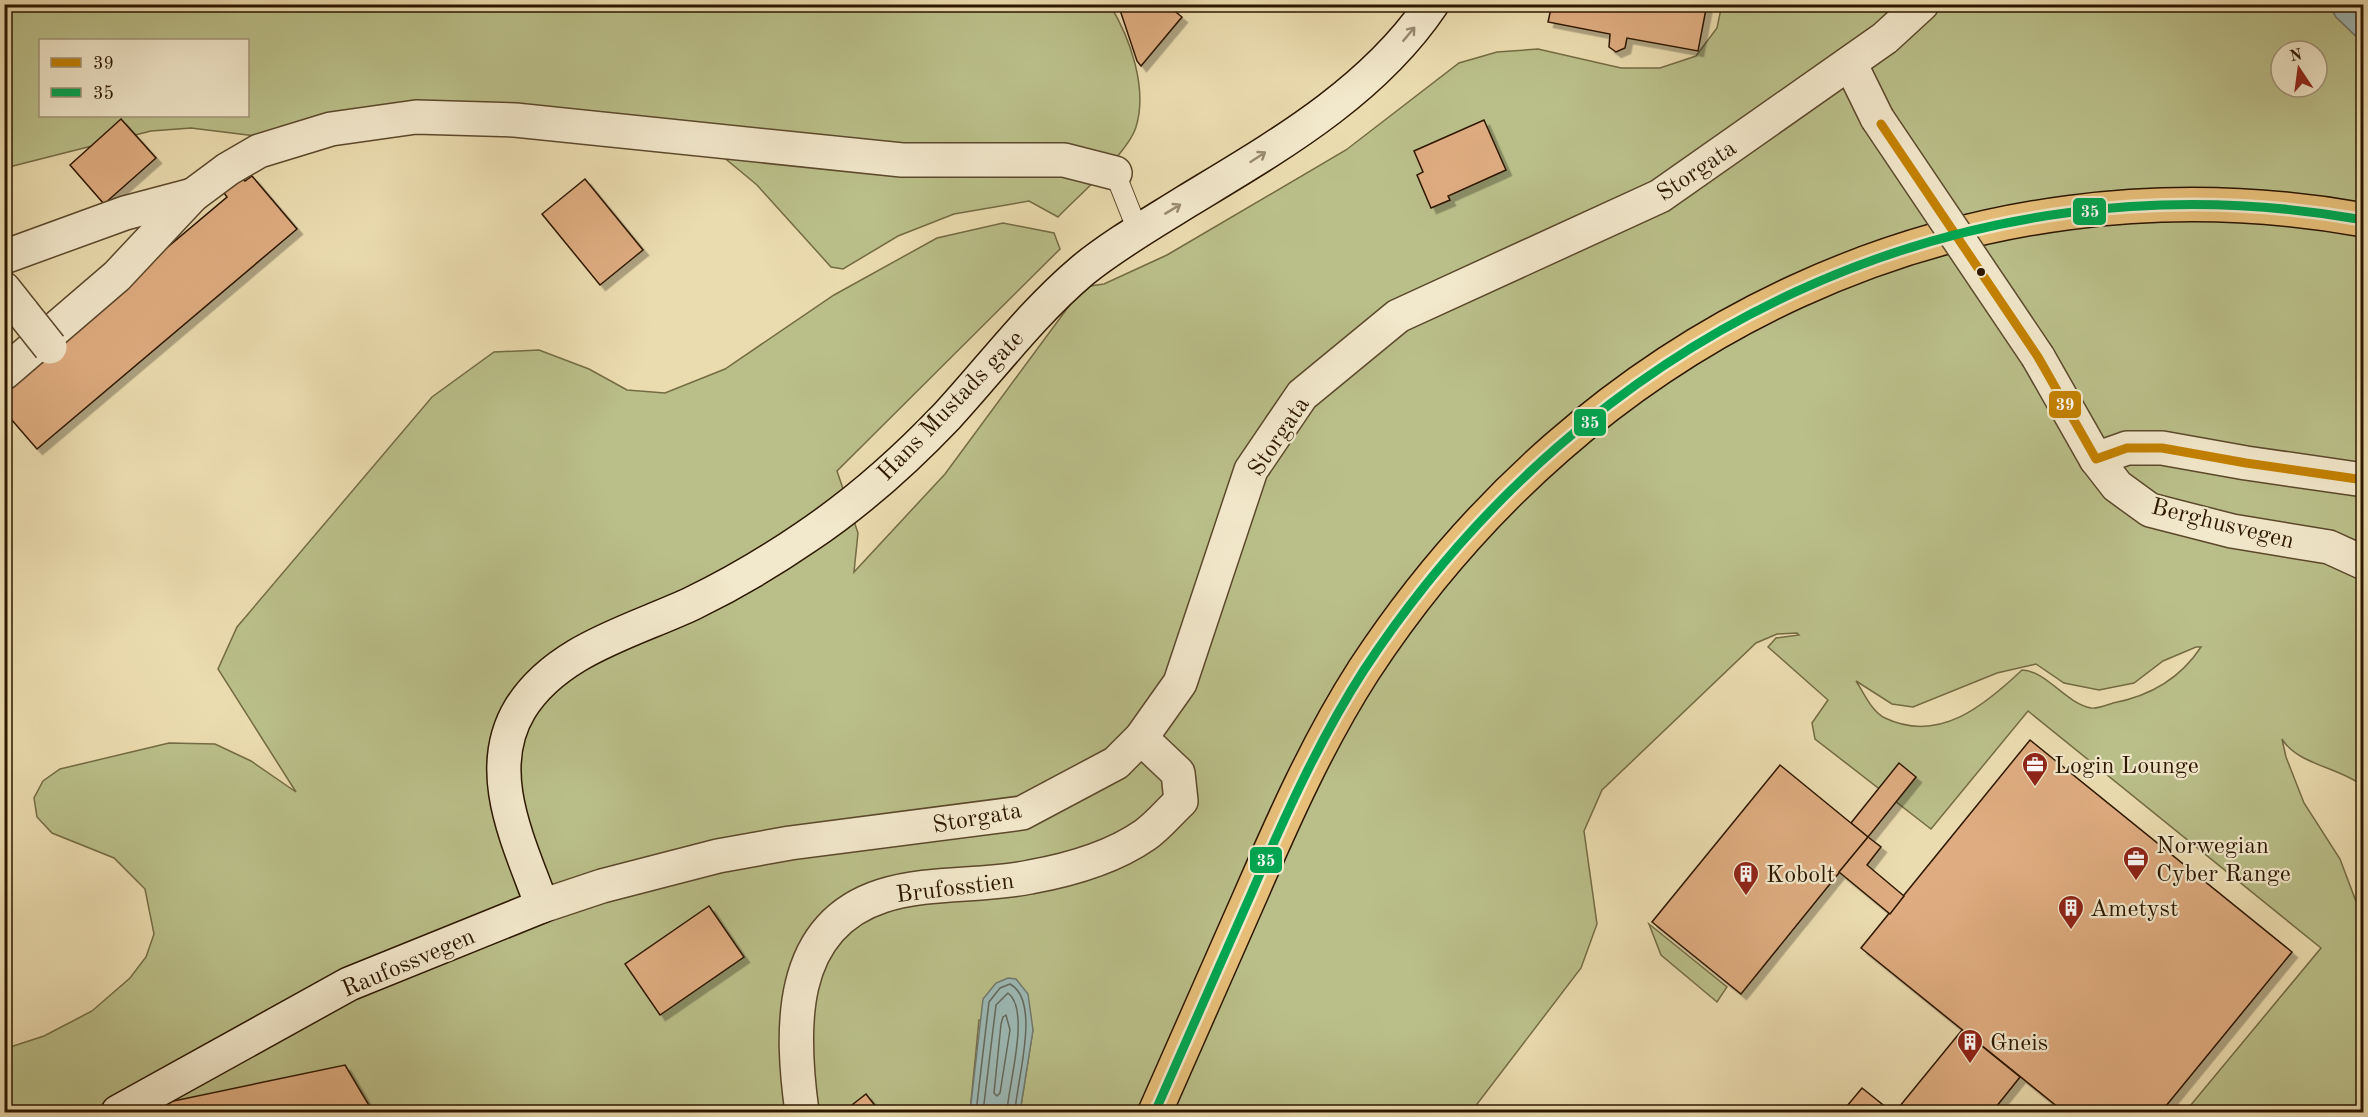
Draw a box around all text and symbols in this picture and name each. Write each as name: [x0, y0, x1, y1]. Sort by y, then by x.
one-way arrow: [1402, 26, 1415, 42]
legend: [39, 39, 249, 117]
north arrow: [2269, 39, 2329, 99]
text: N: [2288, 47, 2305, 66]
text: 39: [93, 55, 114, 73]
text: 35: [93, 85, 114, 103]
street label: Storgata: [1653, 136, 1741, 207]
one-way arrow: [1249, 150, 1266, 162]
line badge: 35: [2072, 197, 2107, 226]
one-way arrow: [1164, 203, 1181, 215]
text: 35: [2081, 205, 2099, 221]
unlabelled marker: [1975, 266, 1987, 278]
street label: Hans Mustads gate: [874, 327, 1029, 486]
line badge: 39: [2048, 390, 2082, 419]
street label: Storgata: [1245, 393, 1315, 481]
text: 39: [2056, 398, 2074, 414]
line badge: 35: [1573, 408, 1607, 437]
text: 35: [1581, 416, 1599, 432]
street label: Berghusvegen: [2149, 496, 2296, 554]
office icon: Login Lounge: [2020, 750, 2050, 788]
place label: Login Lounge: [2054, 755, 2199, 779]
street label: Storgata: [931, 799, 1024, 839]
place label: Norwegian Cyber Range: [2156, 835, 2291, 887]
office icon: Norwegian Cyber Range: [2121, 844, 2151, 882]
line badge: 35: [1249, 846, 1283, 874]
text: 35: [1257, 854, 1275, 870]
building icon: Kobolt: [1731, 859, 1761, 897]
place label: Kobolt: [1766, 864, 1835, 888]
street label: Brufosstien: [895, 870, 1016, 908]
building icon: Ametyst: [2056, 893, 2086, 931]
place label: Ametyst: [2090, 898, 2178, 922]
street label: Raufossvegen: [339, 925, 479, 1003]
building icon: Gneis: [1955, 1027, 1985, 1065]
place label: Gneis: [1990, 1032, 2048, 1056]

